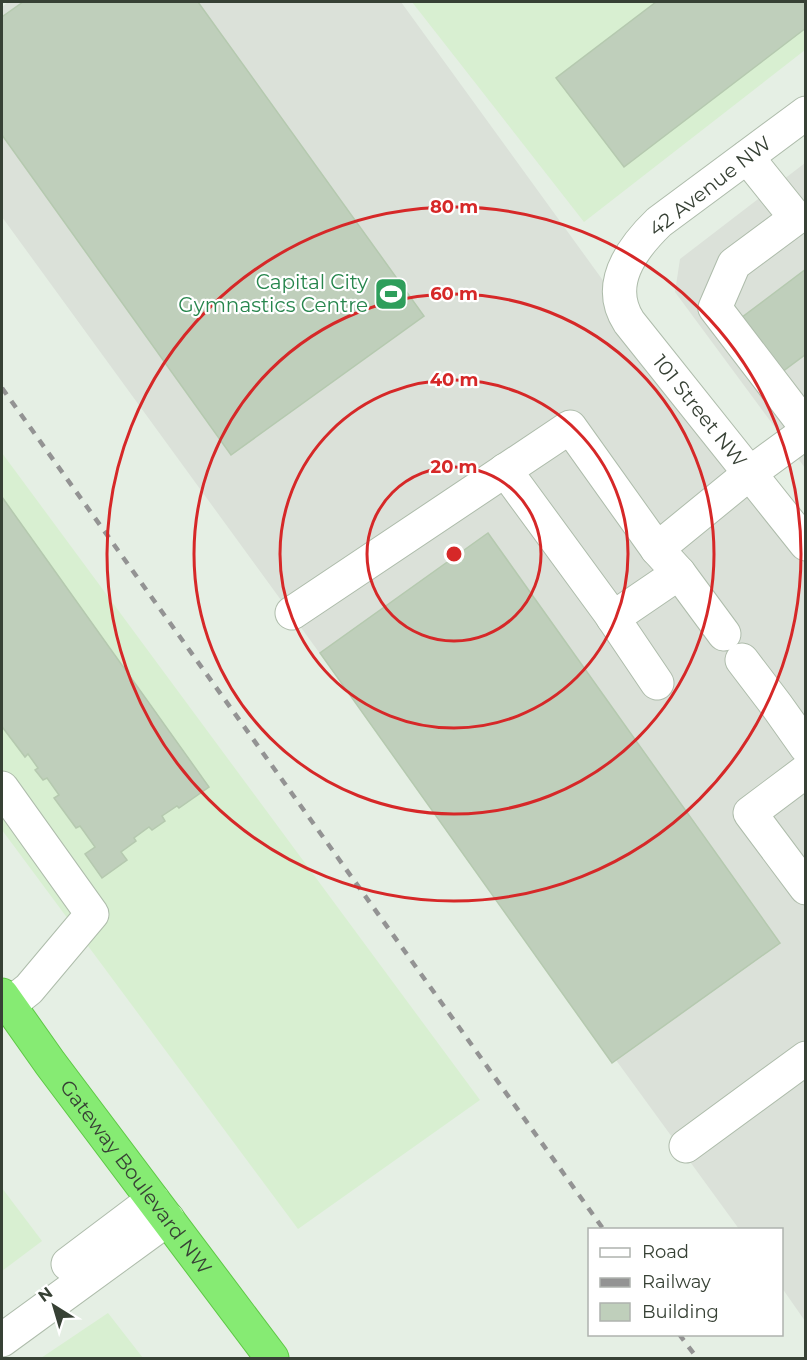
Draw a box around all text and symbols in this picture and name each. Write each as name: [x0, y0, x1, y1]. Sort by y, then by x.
street label: 42 Avenue NW: [644, 131, 776, 241]
text: 80 m: [430, 196, 478, 218]
place label: Capital City Gymnastics Centre: [178, 270, 368, 317]
sports icon: Capital City Gymnastics Centre: [373, 276, 409, 312]
text: 60 m: [430, 283, 478, 305]
street label: 101 Street NW: [648, 350, 752, 472]
text: 40 m: [430, 369, 478, 391]
text: 20 m: [431, 456, 477, 478]
centre of rings: [444, 544, 464, 564]
street label: Gateway Boulevard NW: [55, 1075, 217, 1279]
legend: [588, 1228, 783, 1336]
text: Road: [642, 1241, 689, 1263]
text: Railway: [642, 1271, 711, 1293]
north arrow: [24, 1276, 84, 1336]
text: N: [34, 1283, 56, 1306]
text: Building: [642, 1301, 719, 1323]

